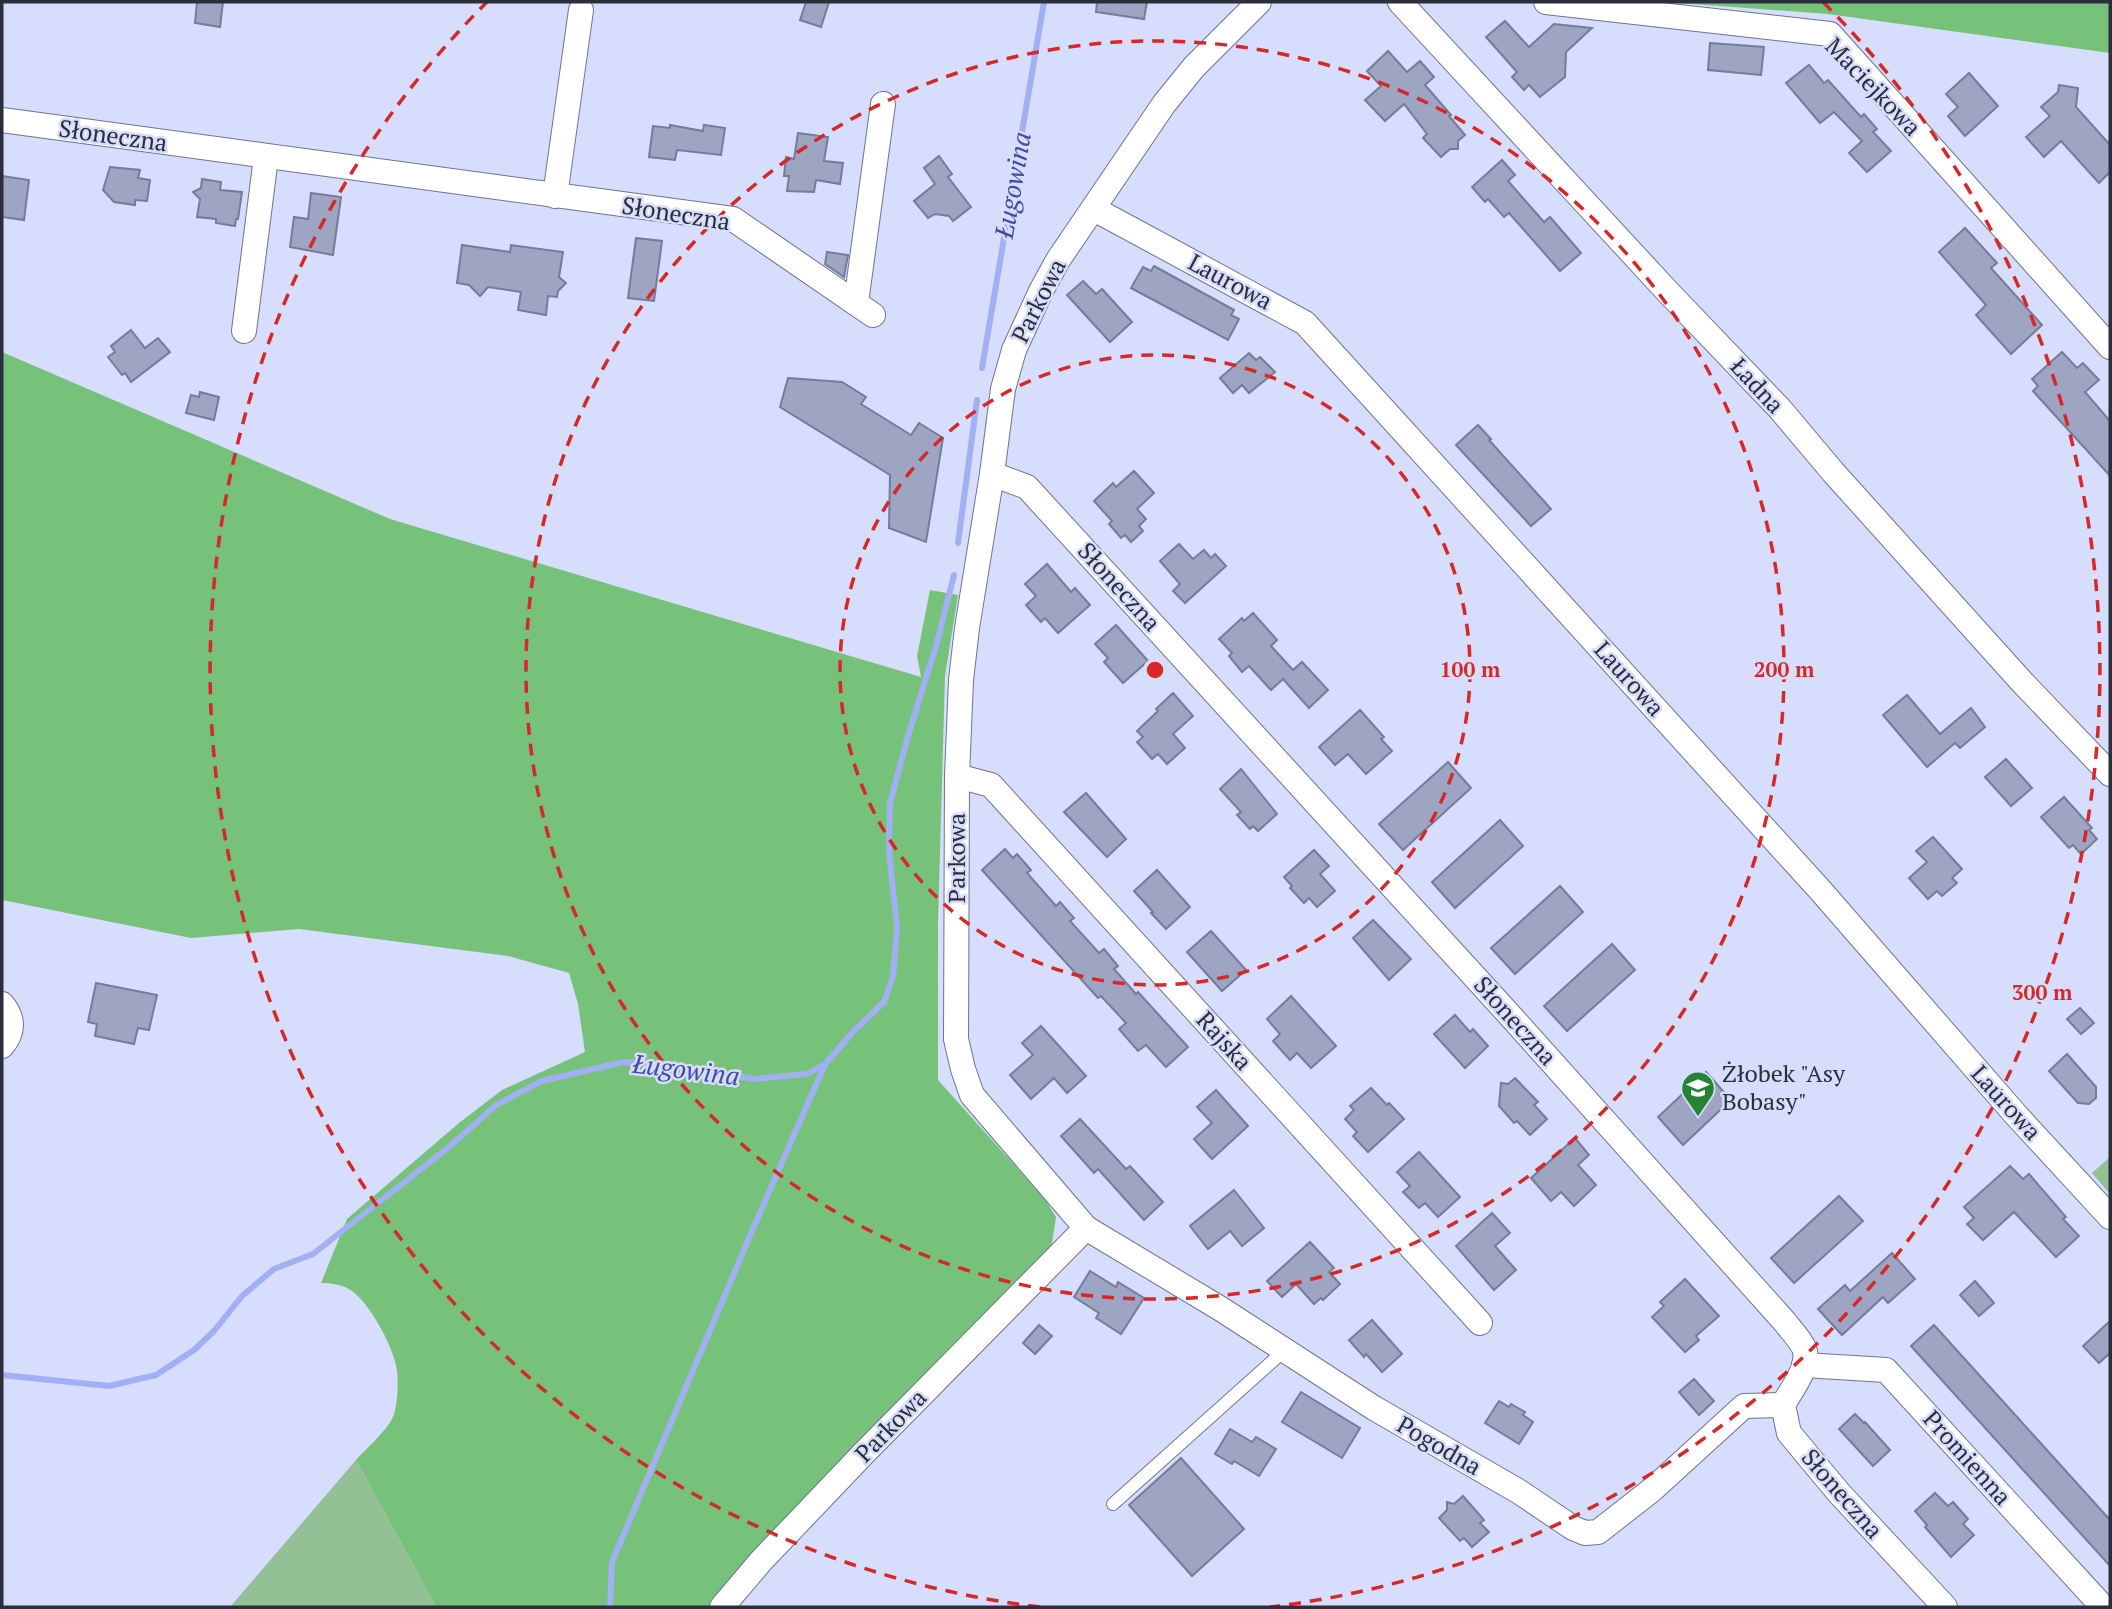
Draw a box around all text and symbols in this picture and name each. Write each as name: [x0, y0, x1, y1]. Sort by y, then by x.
street label: Maciejkowa: [1819, 30, 1929, 142]
street label: Słoneczna: [57, 112, 169, 158]
water label: Ługowina: [986, 129, 1038, 242]
street label: Słoneczna: [620, 189, 733, 237]
street label: Laurowa: [1183, 246, 1278, 317]
street label: Parkowa: [1003, 253, 1073, 348]
street label: Ładna: [1724, 351, 1792, 420]
street label: Słoneczna: [1071, 535, 1168, 638]
street label: Laurowa: [1587, 634, 1672, 723]
text: 100 m: [1440, 655, 1501, 683]
text: 200 m: [1754, 655, 1815, 683]
centre of rings: [1143, 658, 1167, 682]
street label: Parkowa: [940, 813, 972, 903]
street label: Słoneczna: [1467, 969, 1564, 1072]
text: 300 m: [2012, 978, 2073, 1006]
street label: Rajska: [1190, 1004, 1260, 1077]
water label: Ługowina: [630, 1045, 741, 1092]
place label: Żłobek "Asy Bobasy": [1722, 1057, 1846, 1117]
street label: Laurowa: [1964, 1058, 2049, 1147]
school or university icon: Żłobek "Asy Bobasy": [1679, 1069, 1717, 1118]
street label: Parkowa: [847, 1382, 933, 1469]
street label: Promienna: [1917, 1403, 2019, 1512]
street label: Pogodna: [1391, 1408, 1488, 1482]
street label: Słoneczna: [1795, 1442, 1891, 1545]

